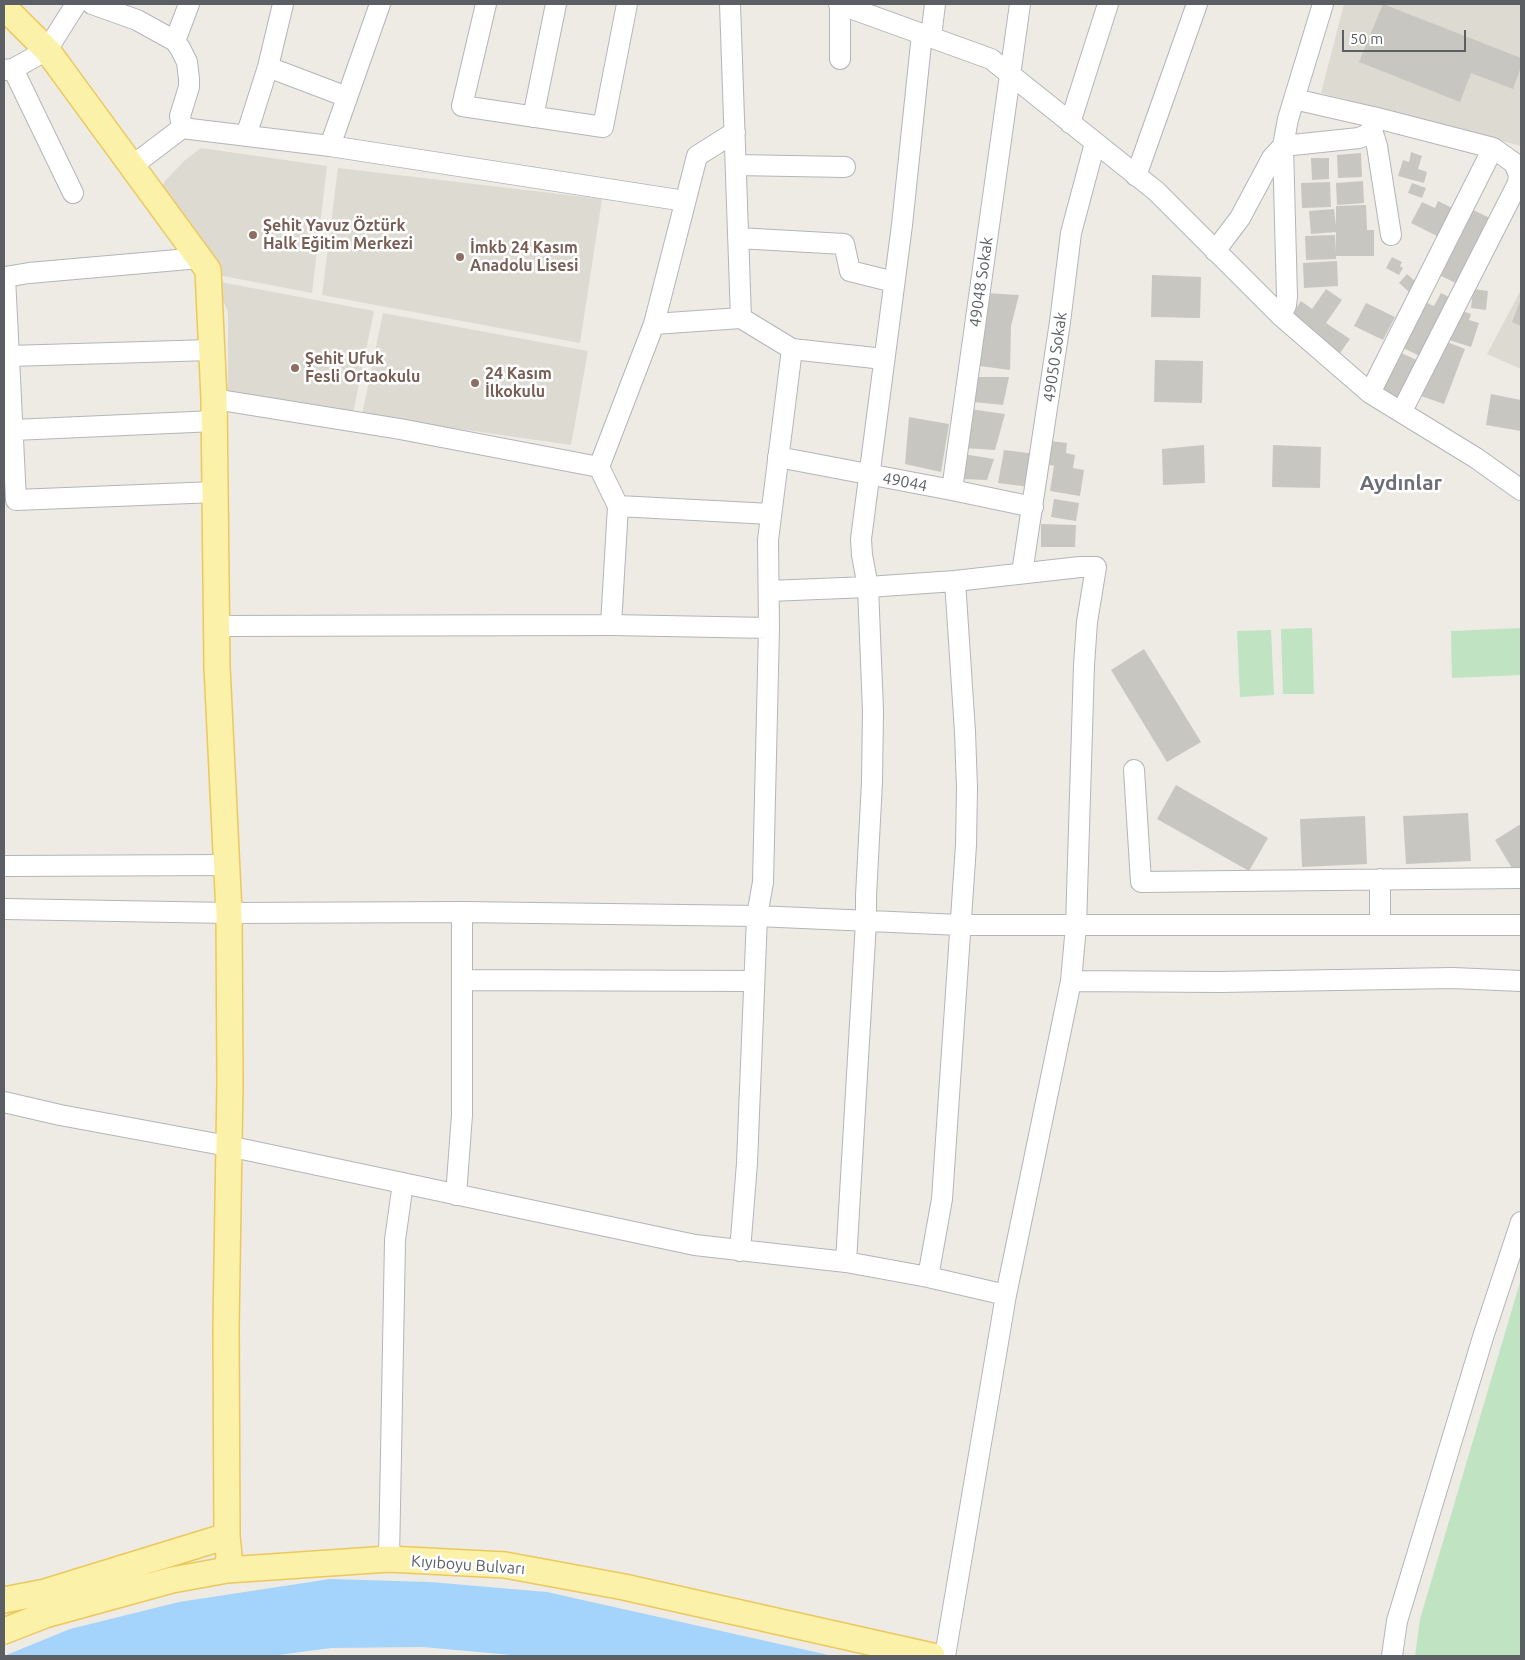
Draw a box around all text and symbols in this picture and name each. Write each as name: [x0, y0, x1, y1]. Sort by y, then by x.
scale bar: [1345, 20, 1469, 52]
text: 50 m: [1350, 30, 1383, 47]
place label: Şehit Yavuz Öztürk Halk Eğitim Merkezi: [263, 216, 413, 254]
marker: Şehit Yavuz Öztürk Halk Eğitim Merkezi: [247, 229, 259, 241]
street label: 49048 Sokak: [965, 236, 997, 328]
place label: İmkb 24 Kasım Anadolu Lisesi: [470, 238, 579, 276]
marker: İmkb 24 Kasım Anadolu Lisesi: [454, 251, 466, 263]
street label: 49050 Sokak: [1039, 311, 1071, 403]
place label: Şehit Ufuk Fesli Ortaokulu: [305, 349, 420, 387]
marker: Şehit Ufuk Fesli Ortaokulu: [289, 362, 301, 374]
place label: 24 Kasım İlkokulu: [485, 364, 552, 402]
marker: 24 Kasım İlkokulu: [469, 377, 481, 389]
street label: 49044: [881, 468, 929, 496]
district label: Aydınlar: [1360, 470, 1442, 496]
street label: Kıyıboyu Bulvarı: [410, 1551, 526, 1579]

